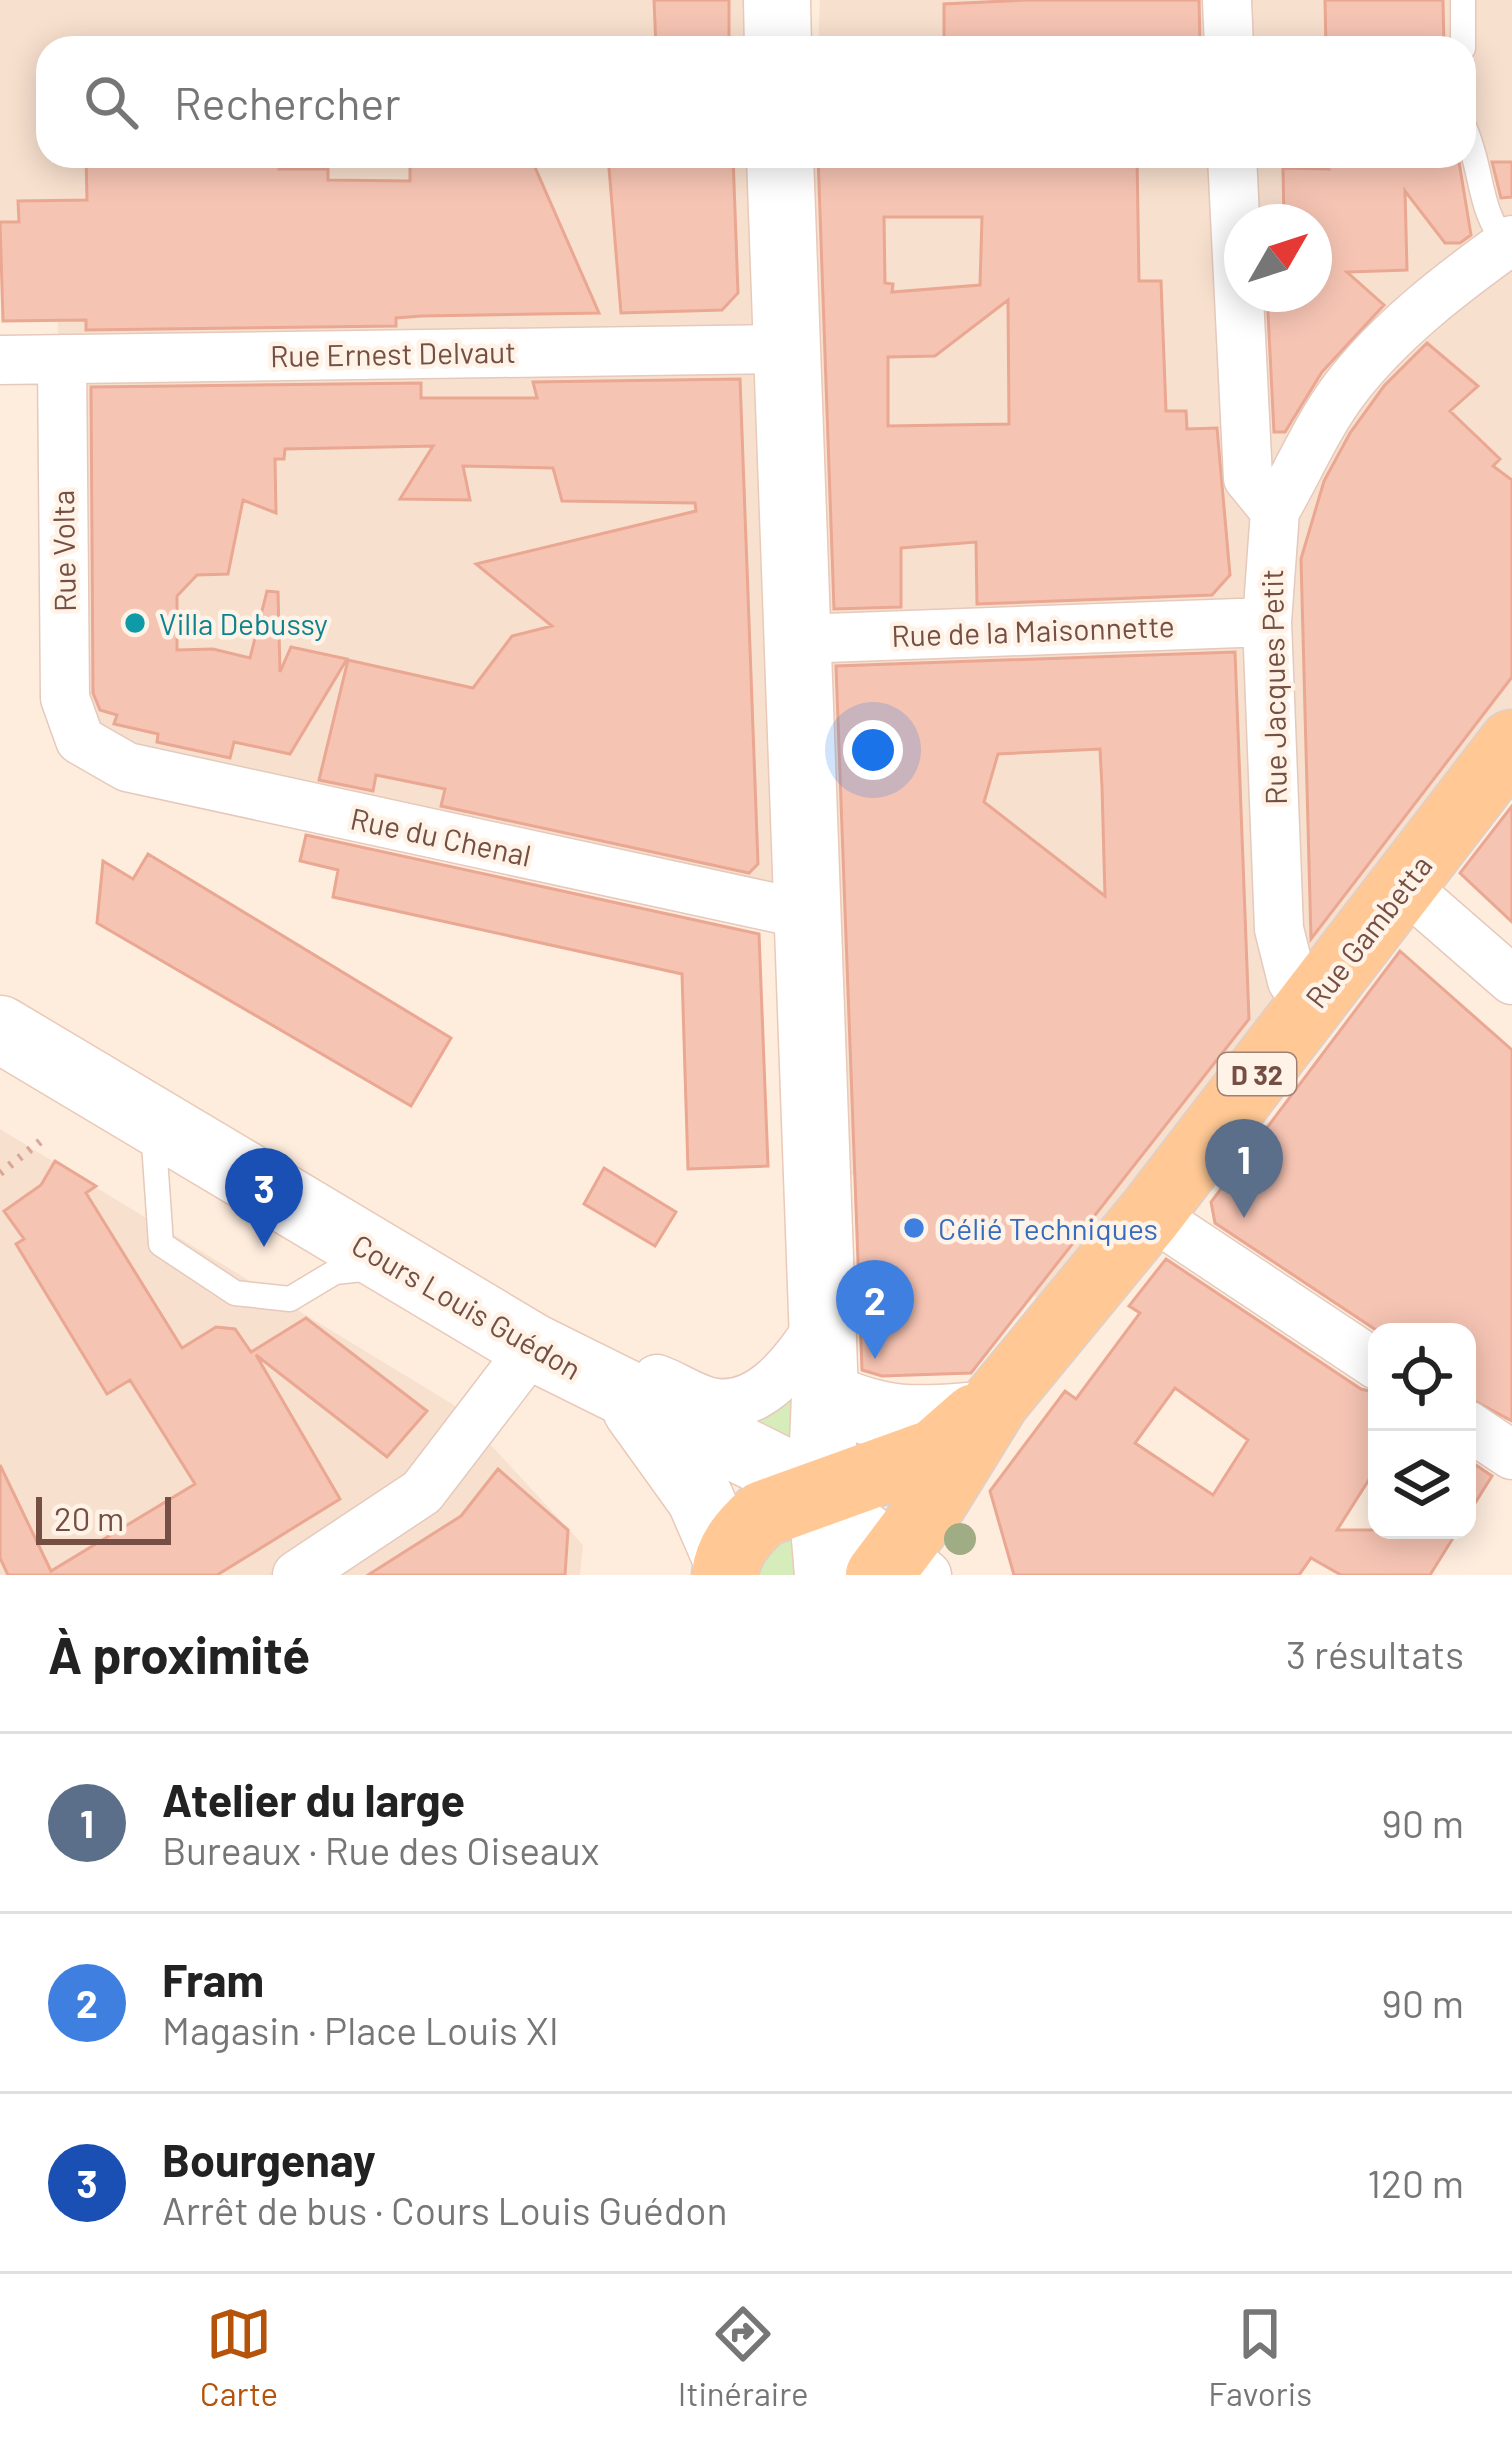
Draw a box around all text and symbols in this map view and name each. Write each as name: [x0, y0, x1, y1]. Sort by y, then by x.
search box: [36, 36, 1476, 168]
icon: search: [78, 69, 144, 135]
text: Rechercher: [174, 75, 401, 129]
north arrow: [1224, 204, 1332, 312]
street label: Rue Ernest Delvaut: [270, 333, 516, 373]
street label: Rue Volta: [44, 490, 82, 612]
street label: Rue Jacques Petit: [1253, 569, 1293, 805]
place label: Villa Debussy: [159, 605, 328, 641]
street label: Rue de la Maisonnette: [891, 607, 1175, 653]
marker: Villa Debussy: [122, 610, 148, 636]
your location: [843, 720, 903, 780]
street label: Rue du Chenal: [348, 799, 534, 873]
street label: Rue Gambetta: [1297, 847, 1439, 1015]
road number: D 32: [1218, 1053, 1296, 1095]
pin: 1: [1205, 1119, 1283, 1218]
pin: 3: [225, 1148, 303, 1247]
place label: Célié Techniques: [938, 1210, 1158, 1246]
marker: Célié Techniques: [901, 1215, 927, 1241]
street label: Cours Louis Guédon: [346, 1226, 588, 1386]
pin: 2: [836, 1260, 914, 1359]
map controls: [1368, 1323, 1476, 1539]
button: locate: [1368, 1323, 1476, 1431]
button: layers: [1368, 1431, 1476, 1539]
scale bar: [36, 1491, 171, 1544]
text: 20 m: [54, 1498, 124, 1538]
text: À proximité: [48, 1623, 310, 1684]
text: 3 résultats: [1286, 1630, 1464, 1677]
text: Atelier du large: [162, 1772, 465, 1826]
text: 1: [80, 1799, 94, 1846]
text: 90 m: [1382, 1799, 1464, 1846]
text: Bureaux · Rue des Oiseaux: [162, 1826, 599, 1873]
text: Fram: [162, 1952, 264, 2006]
text: 2: [76, 1979, 98, 2026]
text: 90 m: [1382, 1979, 1464, 2026]
text: Magasin · Place Louis XI: [162, 2006, 559, 2053]
text: Bourgenay: [162, 2132, 376, 2186]
text: 3: [76, 2159, 98, 2206]
text: 120 m: [1367, 2159, 1464, 2206]
text: Arrêt de bus · Cours Louis Guédon: [162, 2186, 727, 2233]
tab: Carte: [200, 2301, 278, 2413]
tab: Itinéraire: [678, 2301, 809, 2413]
tab: Favoris: [1208, 2301, 1312, 2413]

